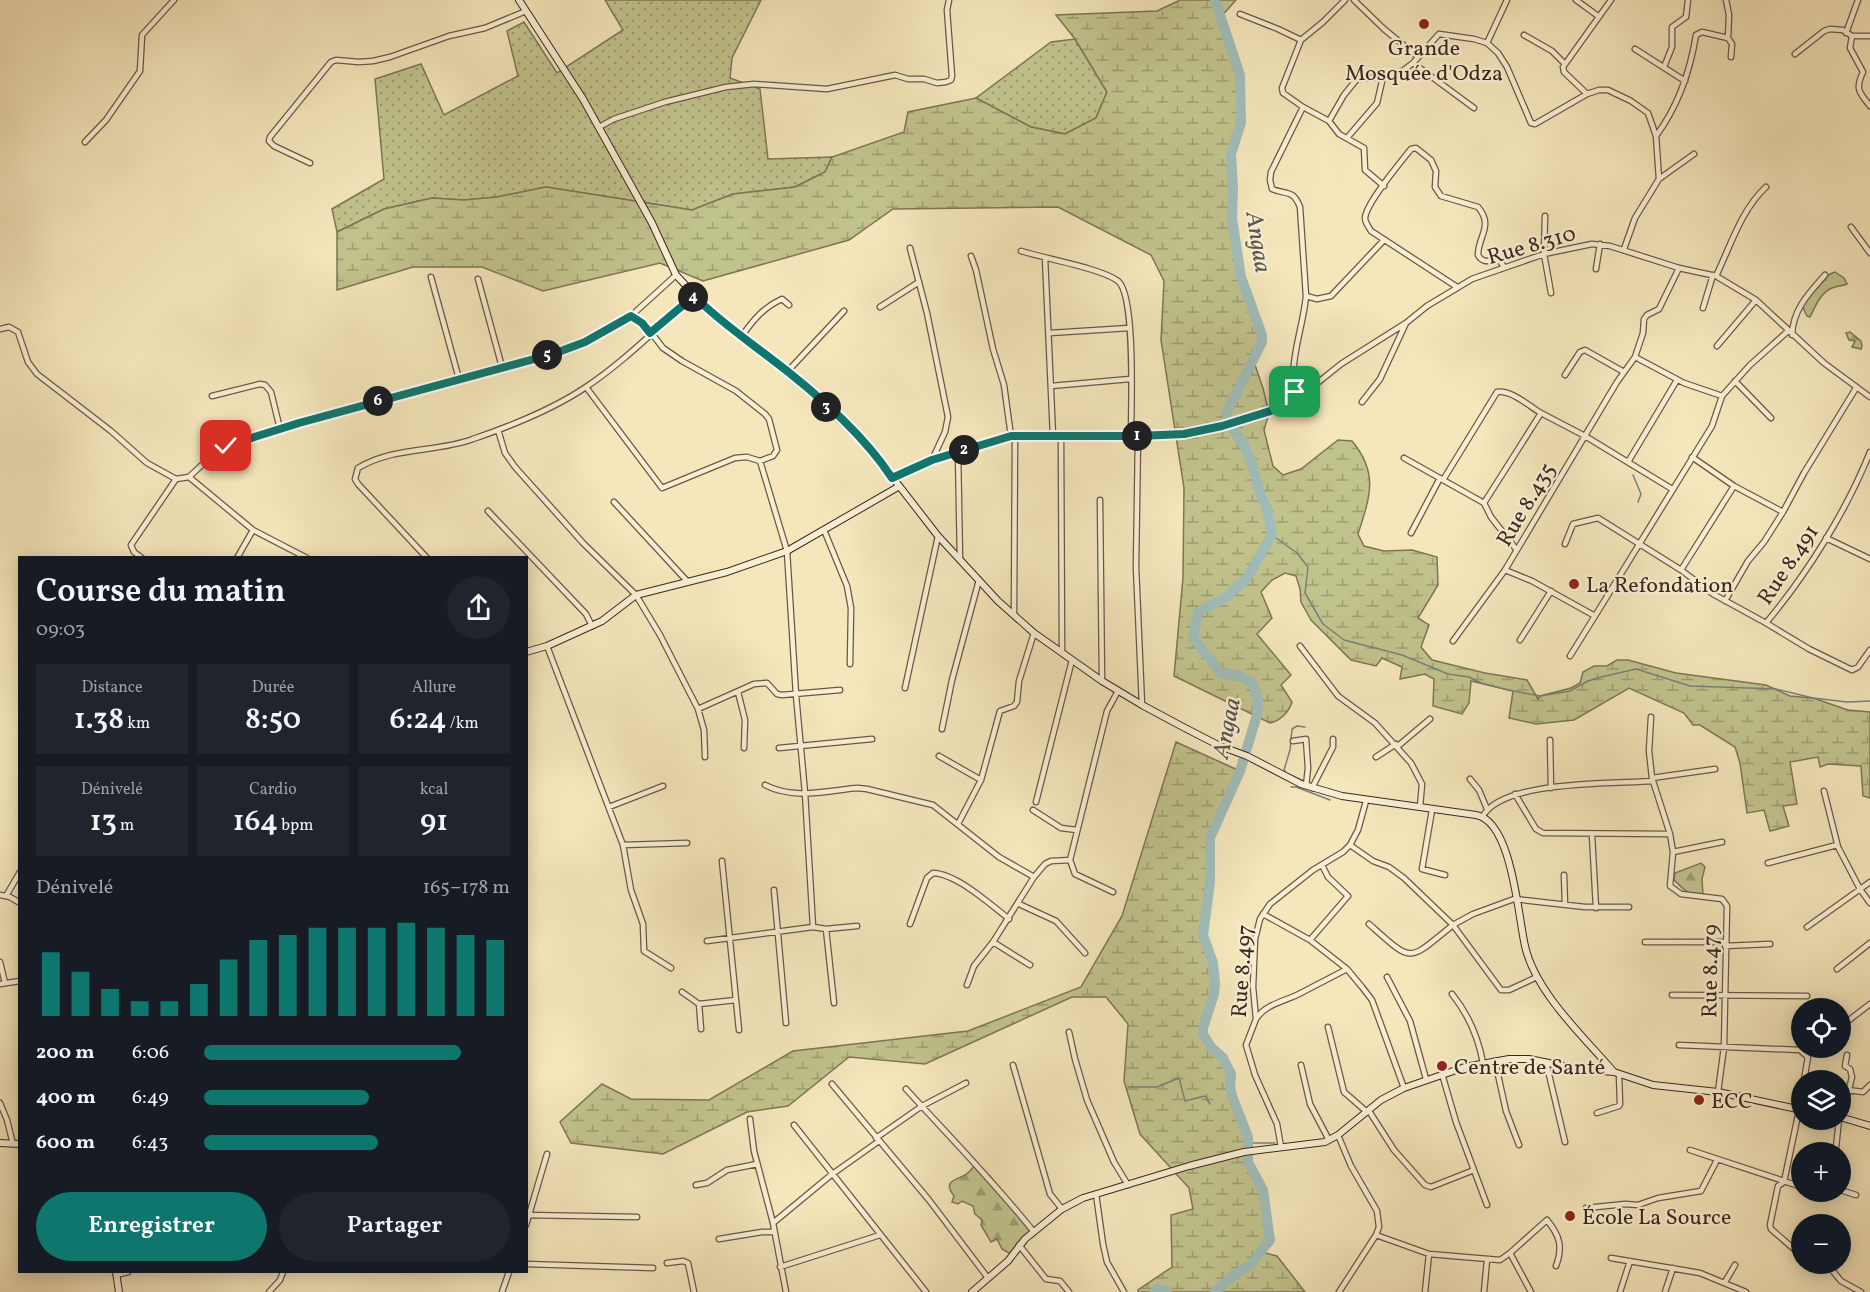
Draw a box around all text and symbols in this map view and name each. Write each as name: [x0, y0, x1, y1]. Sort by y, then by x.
marker: Grande Mosquée d'Odza: [1417, 17, 1431, 31]
place label: Grande Mosquée d'Odza: [1345, 34, 1503, 90]
water label: Angaa: [1235, 208, 1279, 275]
street label: Rue 8.310: [1484, 219, 1580, 274]
pin: 4: [678, 282, 708, 312]
text: 4: [688, 286, 698, 308]
pin: 5: [532, 340, 562, 370]
text: 5: [543, 344, 551, 366]
pin: [1269, 366, 1320, 417]
icon: arrive: [1278, 375, 1311, 408]
pin: 6: [363, 386, 393, 416]
text: 6: [374, 390, 382, 412]
pin: 3: [811, 392, 841, 422]
text: 3: [822, 396, 830, 418]
pin: [200, 420, 251, 471]
pin: 1: [1122, 421, 1152, 451]
text: 1: [1134, 425, 1140, 447]
icon: check: [209, 429, 242, 462]
pin: 2: [949, 435, 979, 465]
text: 2: [960, 439, 968, 461]
street label: Rue 8.435: [1490, 458, 1564, 553]
street label: Rue 8.491: [1751, 519, 1827, 612]
text: Course du matin: [36, 570, 286, 616]
place label: La Refondation: [1586, 571, 1733, 602]
button: share: [447, 576, 510, 639]
marker: La Refondation: [1567, 577, 1581, 591]
text: 09:03: [36, 616, 85, 644]
text: Distance: [81, 677, 143, 699]
text: Durée: [252, 677, 294, 699]
text: Allure: [412, 677, 456, 699]
water label: Angaa: [1205, 695, 1251, 763]
text: 1.38: [74, 699, 124, 741]
text: 8:50: [245, 699, 301, 741]
text: 6:24: [389, 699, 447, 741]
text: km: [124, 713, 150, 735]
text: /km: [447, 713, 479, 735]
text: Dénivelé: [81, 779, 143, 801]
text: Cardio: [249, 779, 297, 801]
text: kcal: [420, 779, 448, 801]
text: 13: [90, 801, 117, 843]
text: 164: [233, 801, 278, 843]
text: 91: [420, 801, 448, 843]
text: m: [117, 815, 134, 837]
text: bpm: [278, 815, 313, 837]
text: Dénivelé: [36, 874, 113, 902]
text: 165–178 m: [422, 874, 510, 902]
street label: Rue 8.497: [1225, 924, 1262, 1019]
street label: Rue 8.479: [1695, 924, 1728, 1018]
map controls: [1791, 998, 1851, 1274]
button: locate: [1791, 998, 1851, 1058]
text: 200 m: [36, 1039, 94, 1067]
text: 6:06: [132, 1039, 169, 1067]
place label: Centre de Santé: [1454, 1053, 1605, 1084]
marker: Centre de Santé: [1435, 1059, 1449, 1073]
button: layers: [1791, 1070, 1851, 1130]
text: 400 m: [36, 1084, 96, 1112]
text: 6:49: [132, 1084, 169, 1112]
place label: ECC: [1711, 1087, 1753, 1118]
marker: ECC: [1692, 1093, 1706, 1107]
text: 600 m: [36, 1129, 95, 1157]
text: 6:43: [132, 1129, 168, 1157]
button: +: [1791, 1142, 1851, 1202]
button: Enregistrer: [36, 1192, 267, 1261]
button: Partager: [279, 1192, 510, 1261]
place label: École La Source: [1582, 1203, 1731, 1234]
marker: École La Source: [1563, 1209, 1577, 1223]
button: −: [1791, 1214, 1851, 1274]

